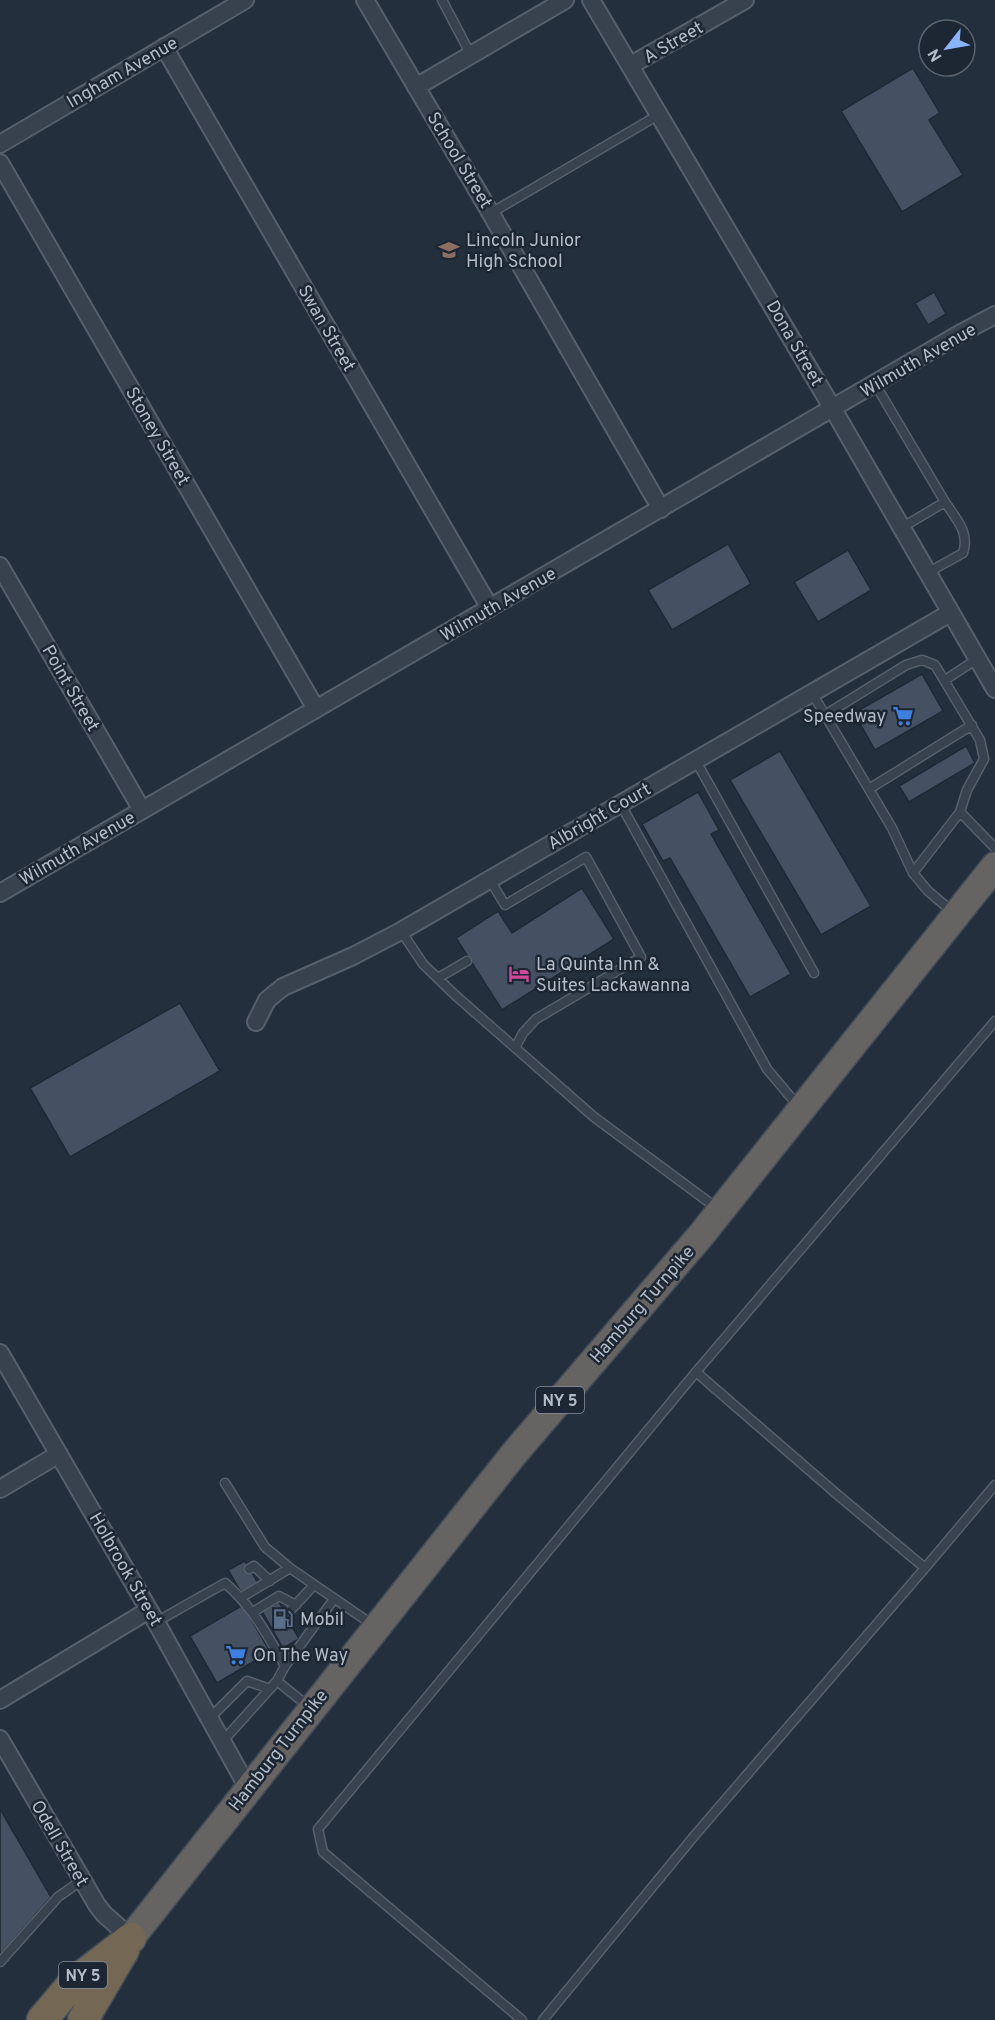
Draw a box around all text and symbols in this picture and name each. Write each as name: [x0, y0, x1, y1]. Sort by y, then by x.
street label: A Street: [640, 17, 708, 70]
north arrow: [917, 18, 977, 78]
street label: Ingham Avenue: [63, 32, 182, 114]
text: N: [924, 45, 947, 65]
street label: School Street: [421, 108, 497, 213]
place label: Lincoln Junior High School: [466, 230, 581, 274]
school or university icon: Lincoln Junior High School: [437, 238, 461, 262]
street label: Swan Street: [292, 281, 360, 376]
street label: Dona Street: [760, 297, 828, 391]
street label: Wilmuth Avenue: [857, 319, 981, 404]
street label: Stoney Street: [119, 383, 194, 490]
street label: Wilmuth Avenue: [437, 563, 561, 648]
street label: Point Street: [36, 641, 104, 736]
supermarket icon: Speedway: [891, 704, 915, 728]
place label: Speedway: [803, 706, 886, 729]
street label: Albright Court: [544, 778, 656, 856]
street label: Wilmuth Avenue: [16, 807, 140, 892]
place label: La Quinta Inn & Suites Lackawanna: [536, 954, 690, 998]
hotel icon: La Quinta Inn & Suites Lackawanna: [507, 962, 531, 986]
street label: Hamburg Turnpike: [586, 1241, 700, 1369]
road number: NY 5: [536, 1387, 584, 1413]
street label: Holbrook Street: [83, 1509, 167, 1631]
fuel station icon: Mobil: [271, 1607, 295, 1631]
place label: Mobil: [300, 1609, 344, 1632]
supermarket icon: On The Way: [224, 1643, 248, 1667]
place label: On The Way: [253, 1645, 348, 1668]
street label: Hamburg Turnpike: [224, 1685, 334, 1816]
street label: Odell Street: [25, 1796, 93, 1891]
road number: NY 5: [59, 1962, 107, 1988]

